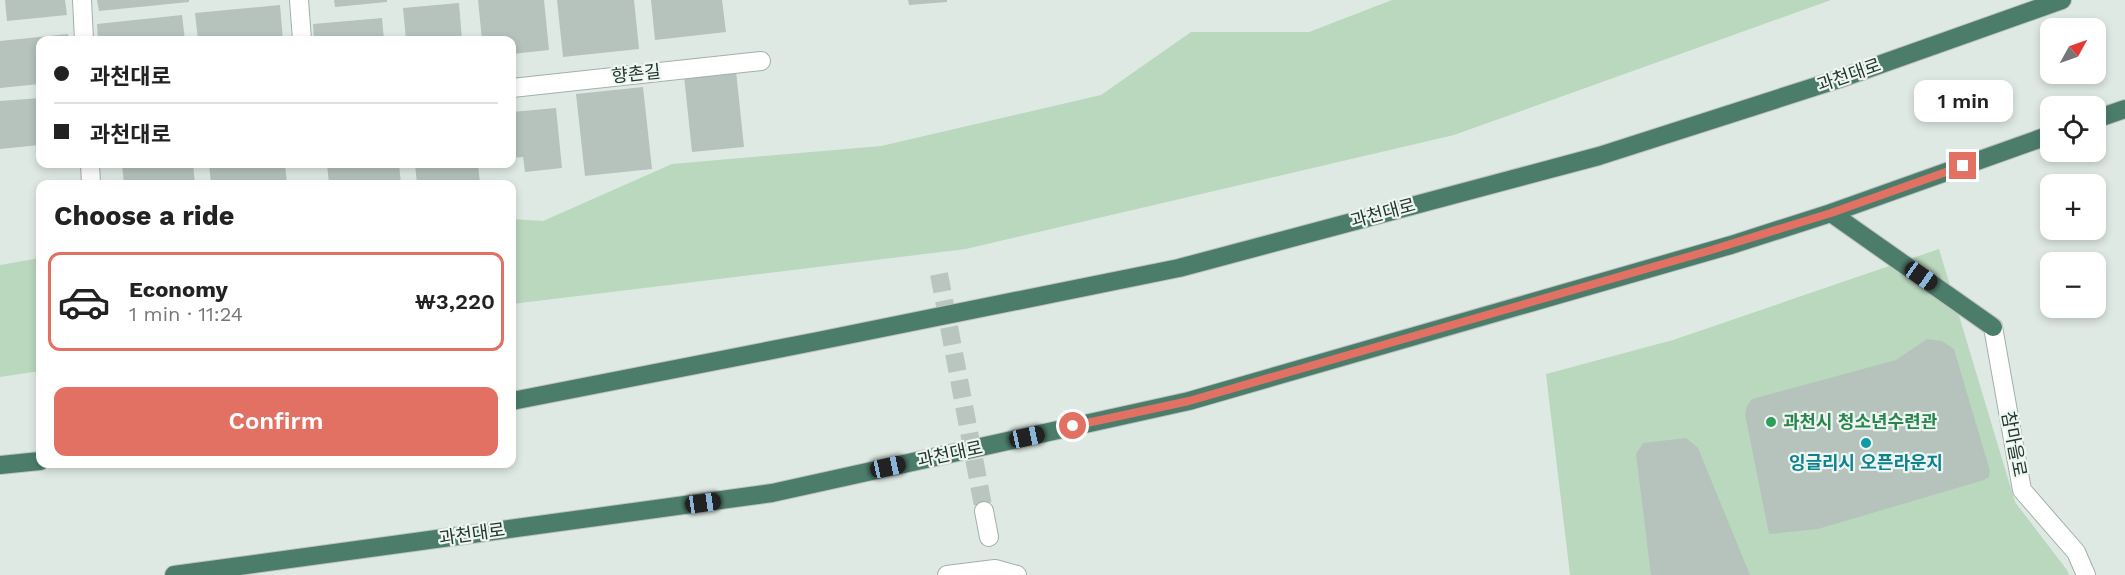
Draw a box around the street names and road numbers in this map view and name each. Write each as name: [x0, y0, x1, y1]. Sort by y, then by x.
street label: 과천대로: [1814, 54, 1884, 95]
street label: 향촌길: [610, 60, 662, 87]
street label: 과천대로: [1348, 194, 1418, 231]
street label: 참마을로: [1998, 409, 2031, 478]
street label: 과천대로: [915, 436, 984, 471]
street label: 과천대로: [438, 518, 506, 549]

